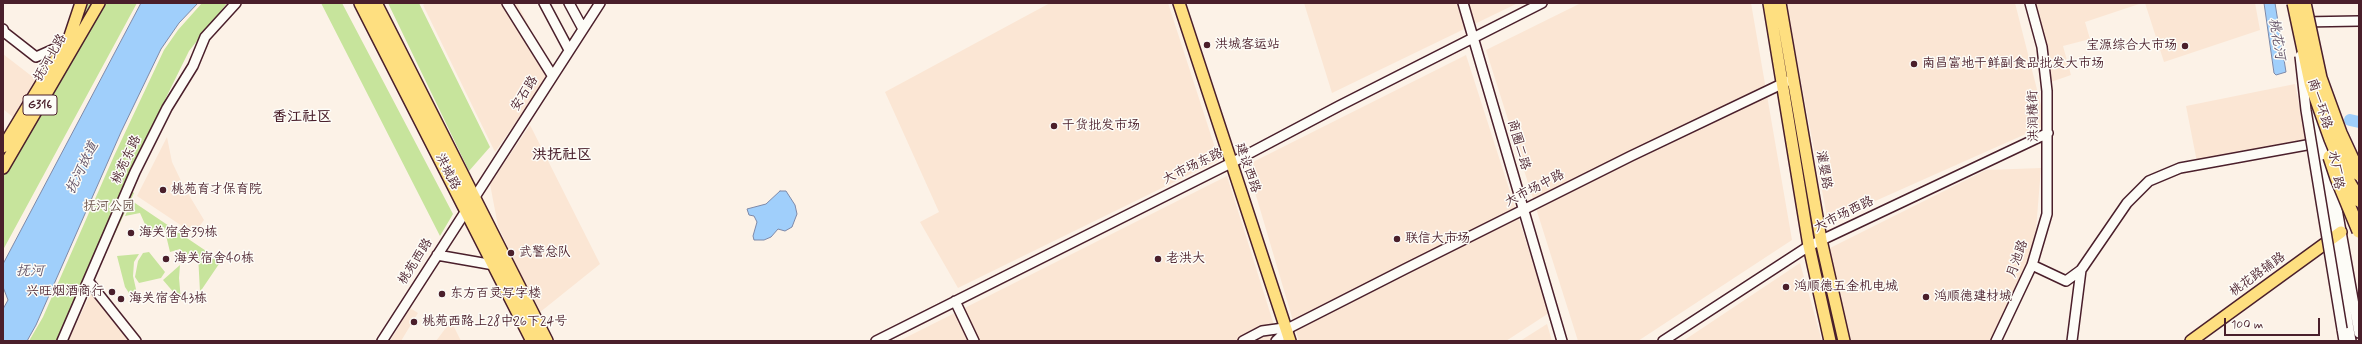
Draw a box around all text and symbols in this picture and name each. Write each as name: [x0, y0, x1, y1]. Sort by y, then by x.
water label: 桃花河: [2264, 17, 2288, 61]
street label: 抚河北路: [31, 32, 71, 84]
place label: 洪城客运站: [1215, 37, 1280, 53]
place label: 宝源综合大市场: [2086, 38, 2177, 54]
marker: 洪城客运站: [1202, 40, 1212, 50]
marker: 宝源综合大市场: [2180, 41, 2190, 51]
place label: 南昌富地干鲜副食品批发大市场: [1922, 56, 2104, 72]
marker: 南昌富地干鲜副食品批发大市场: [1909, 59, 1919, 69]
street label: 安石路: [508, 73, 542, 115]
street label: 南一环路: [2304, 77, 2334, 131]
street label: 洪润横街: [2026, 90, 2042, 142]
road number: G316: [23, 95, 57, 115]
district label: 香江社区: [272, 109, 332, 127]
place label: 干货批发市场: [1062, 118, 1140, 134]
street label: 商圈二路: [1503, 118, 1533, 172]
marker: 干货批发市场: [1049, 121, 1059, 131]
street label: 桃苑东路: [109, 133, 145, 187]
water label: 抚河故道: [63, 139, 103, 197]
street label: 建设西路: [1231, 141, 1263, 195]
street label: 大市场东路: [1160, 146, 1226, 188]
district label: 洪抚社区: [532, 147, 592, 165]
street label: 灌婴路: [1812, 149, 1834, 191]
street label: 水厂路: [2324, 149, 2346, 191]
street label: 洪城路: [431, 151, 463, 193]
street label: 大市场中路: [1503, 167, 1567, 211]
place label: 桃苑育才保育院: [171, 182, 262, 198]
marker: 桃苑育才保育院: [158, 185, 168, 195]
street label: 大市场西路: [1811, 194, 1877, 236]
park label: 抚河公园: [83, 199, 135, 215]
place label: 海关宿舍39栋: [139, 225, 218, 241]
marker: 海关宿舍39栋: [126, 228, 136, 238]
place label: 联信大市场: [1405, 231, 1470, 247]
marker: 联信大市场: [1392, 234, 1402, 244]
street label: 桃苑西路: [395, 236, 437, 288]
street label: 月池路: [2004, 238, 2032, 280]
place label: 武警总队: [519, 245, 571, 261]
marker: 武警总队: [506, 248, 516, 258]
street label: 桃花路辅路: [2227, 250, 2289, 300]
place label: 海关宿舍40栋: [174, 251, 254, 267]
place label: 老洪大: [1166, 251, 1205, 267]
marker: 海关宿舍40栋: [161, 254, 171, 264]
marker: 老洪大: [1153, 254, 1163, 264]
water label: 抚河: [16, 264, 44, 280]
place label: 鸿顺德五金机电城: [1794, 279, 1898, 295]
marker: 鸿顺德五金机电城: [1781, 282, 1791, 292]
place label: 兴旺烟酒商行: [26, 284, 104, 300]
place label: 东方百灵写字楼: [450, 286, 541, 302]
marker: 兴旺烟酒商行: [107, 287, 117, 297]
marker: 东方百灵写字楼: [437, 289, 447, 299]
place label: 鸿顺德建材城: [1934, 289, 2012, 305]
place label: 海关宿舍43栋: [129, 291, 207, 307]
marker: 鸿顺德建材城: [1921, 292, 1931, 302]
marker: 海关宿舍43栋: [116, 294, 126, 304]
scale bar: [2226, 310, 2322, 336]
place label: 桃苑西路上28中26下24号: [422, 314, 567, 330]
marker: 桃苑西路上28中26下24号: [409, 317, 419, 327]
text: 100 m: [2231, 317, 2263, 333]

